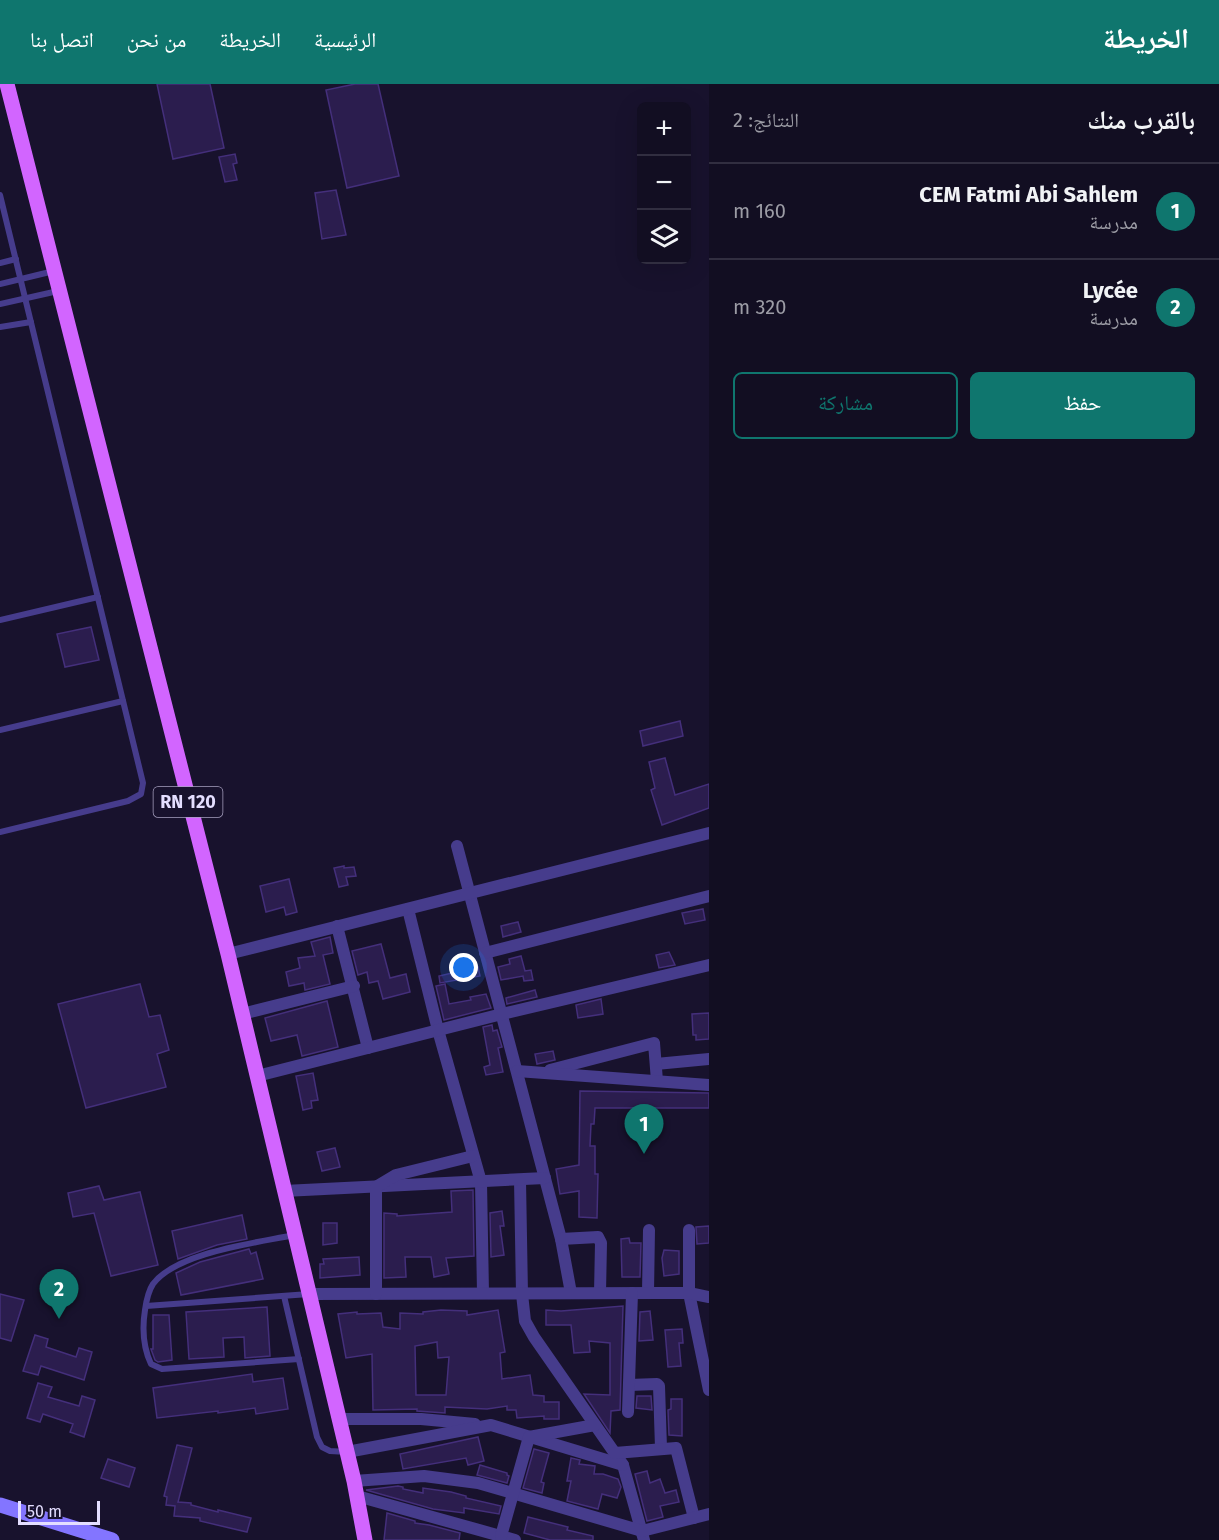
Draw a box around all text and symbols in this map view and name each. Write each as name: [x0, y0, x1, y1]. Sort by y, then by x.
text: الخريطة: [1103, 22, 1189, 55]
text: اتصل بنا: [30, 27, 94, 53]
text: من نحن: [127, 27, 186, 53]
text: الخريطة: [219, 27, 281, 53]
text: الرئيسية: [314, 27, 376, 53]
map controls: [637, 102, 691, 264]
button: +: [637, 102, 691, 156]
text: بالقرب منك: [1087, 105, 1195, 136]
text: النتائج: 2: [733, 108, 799, 132]
button: −: [637, 156, 691, 210]
text: CEM Fatmi Abi Sahlem: [919, 181, 1138, 208]
text: 160 m: [733, 199, 786, 223]
text: 1: [1171, 199, 1180, 223]
button: layers: [637, 210, 691, 264]
text: مدرسة: [1089, 210, 1138, 234]
text: Lycée: [1083, 277, 1138, 304]
text: 320 m: [733, 295, 786, 319]
text: 2: [1170, 295, 1181, 319]
text: مدرسة: [1089, 306, 1138, 330]
button: مشاركة: [733, 372, 958, 439]
button: حفظ: [970, 372, 1195, 439]
road number: RN 120: [154, 787, 222, 817]
your location: [449, 953, 478, 982]
pin: 1: [624, 1104, 664, 1154]
pin: 2: [40, 1270, 78, 1319]
scale bar: [18, 1498, 100, 1526]
text: 50 m: [27, 1502, 62, 1521]

